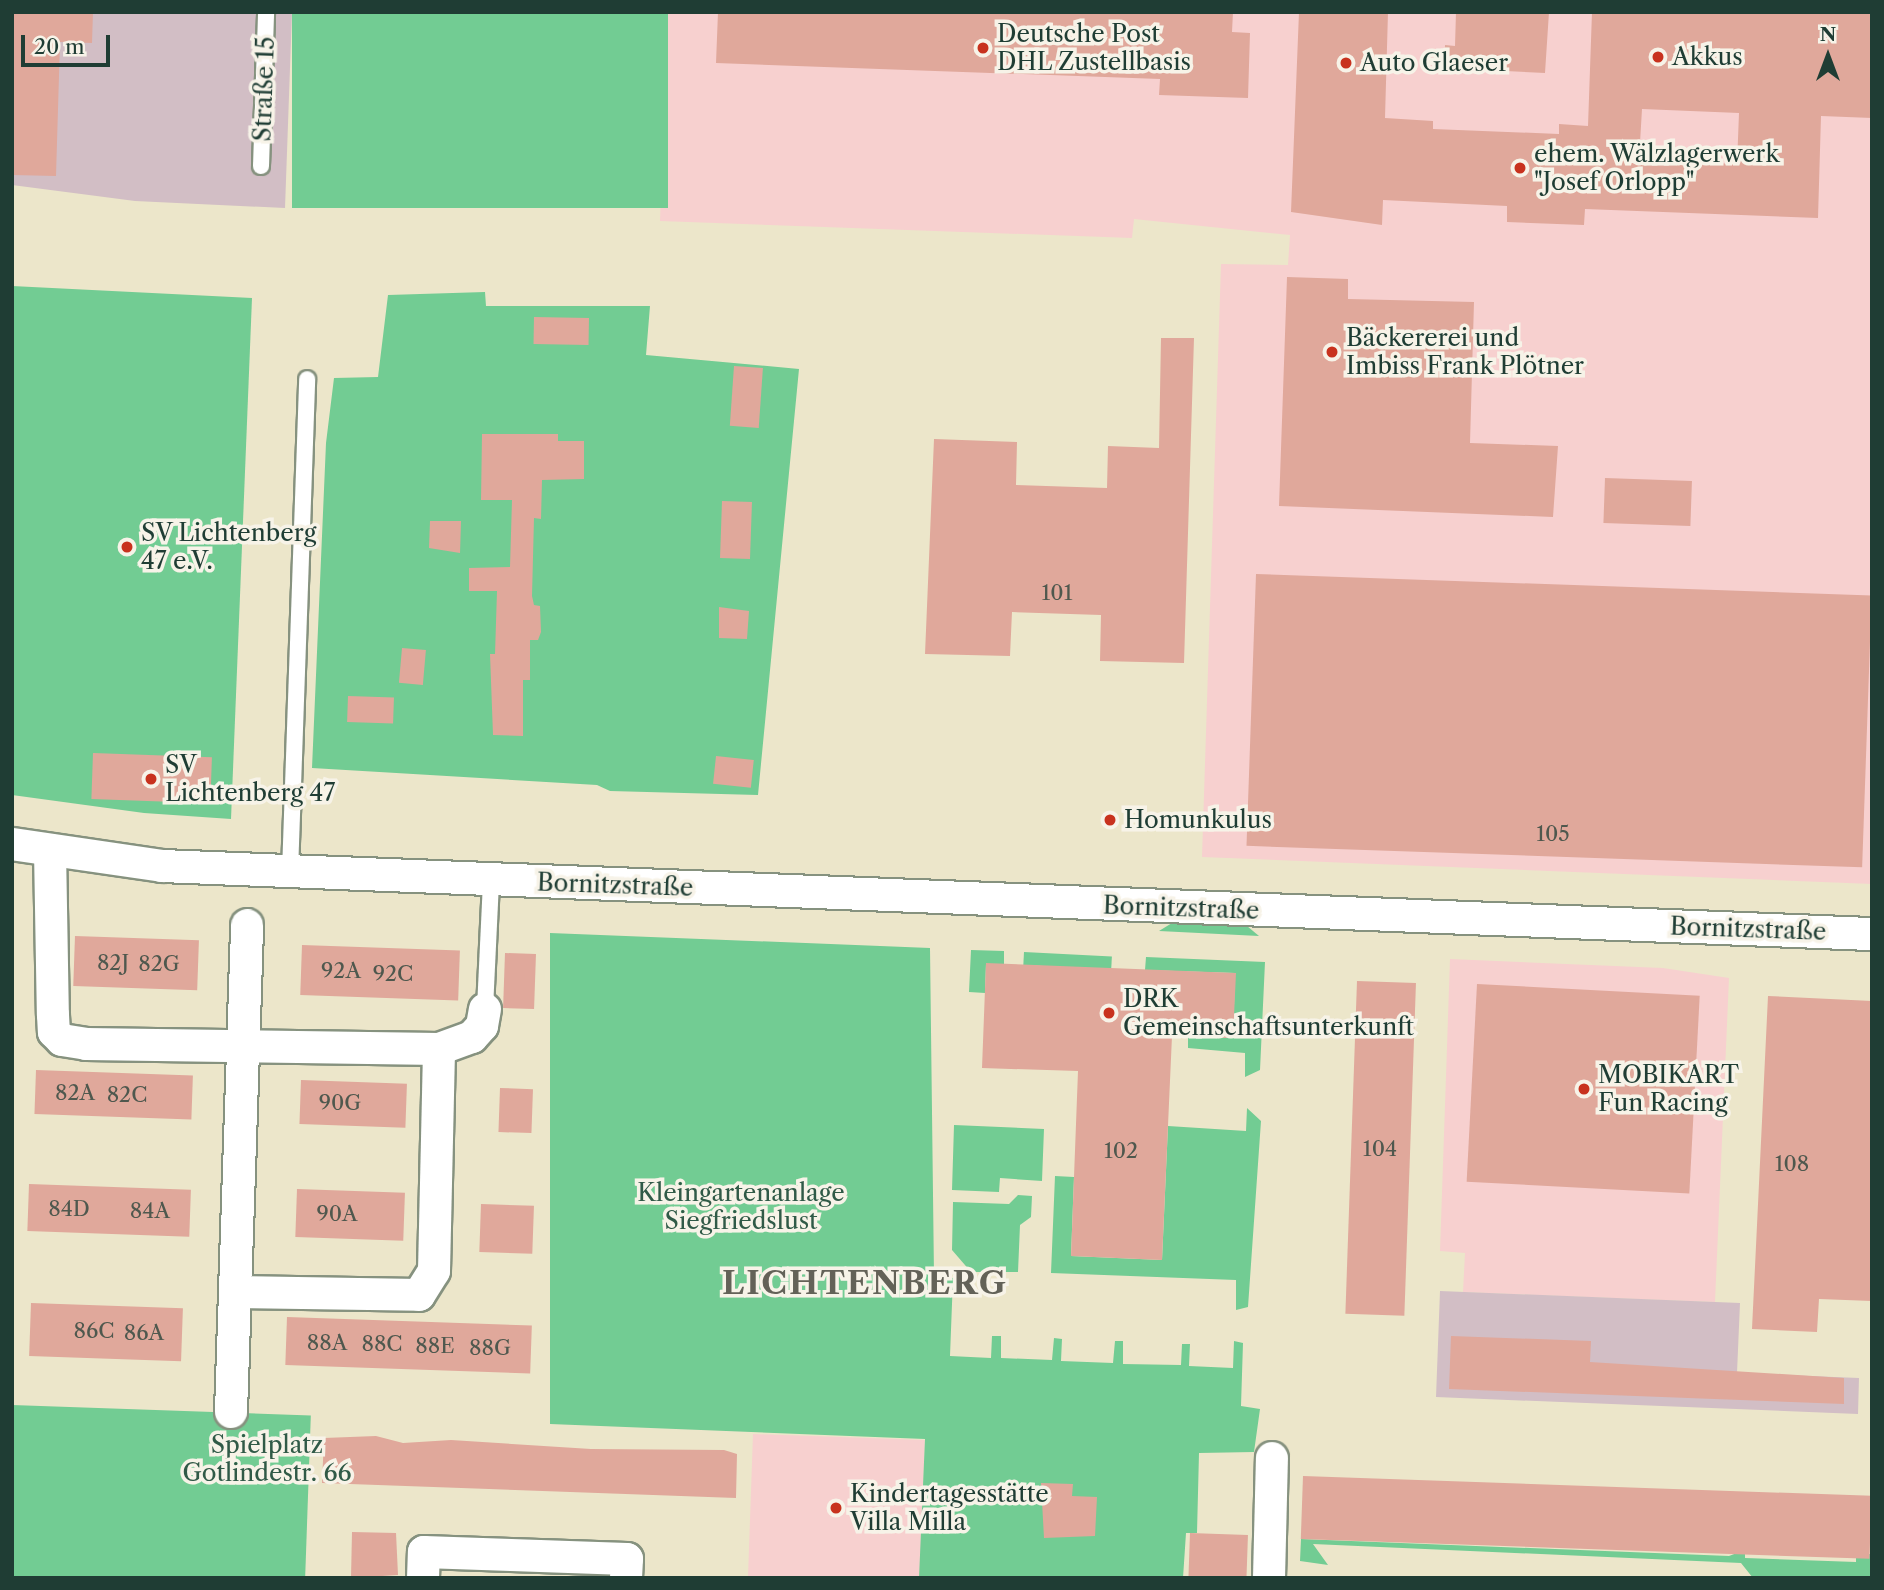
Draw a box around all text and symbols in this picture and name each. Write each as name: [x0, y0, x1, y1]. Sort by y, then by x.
place label: Deutsche Post DHL Zustellbasis: [997, 20, 1192, 76]
scale bar: [24, 21, 114, 65]
north arrow: [1793, 21, 1863, 91]
text: N: [1820, 23, 1836, 46]
text: 20 m: [34, 34, 85, 59]
street label: Straße 15: [248, 36, 280, 142]
marker: Deutsche Post DHL Zustellbasis: [975, 40, 991, 56]
place label: Akkus: [1672, 43, 1743, 71]
place label: Auto Glaeser: [1360, 49, 1508, 77]
marker: Akkus: [1650, 49, 1666, 65]
marker: Auto Glaeser: [1338, 55, 1354, 71]
place label: ehem. Wälzlagerwerk "Josef Orlopp": [1534, 140, 1780, 196]
marker: ehem. Wälzlagerwerk "Josef Orlopp": [1512, 160, 1528, 176]
place label: Bäckererei und Imbiss Frank Plötner: [1346, 324, 1585, 380]
marker: Bäckererei und Imbiss Frank Plötner: [1324, 344, 1340, 360]
place label: SV Lichtenberg 47 e.V.: [141, 519, 317, 575]
marker: SV Lichtenberg 47 e.V.: [119, 539, 135, 555]
house number: 101: [1042, 580, 1072, 606]
place label: SV Lichtenberg 47: [165, 751, 335, 807]
marker: SV Lichtenberg 47: [143, 771, 159, 787]
place label: Homunkulus: [1124, 806, 1272, 834]
marker: Homunkulus: [1102, 812, 1118, 828]
house number: 105: [1536, 821, 1570, 847]
street label: Bornitzstraße: [536, 868, 694, 902]
street label: Bornitzstraße: [1102, 891, 1260, 925]
street label: Bornitzstraße: [1669, 912, 1827, 946]
house number: 82J: [97, 950, 129, 976]
house number: 82G: [138, 951, 180, 977]
house number: 92A: [321, 958, 361, 984]
house number: 92C: [373, 961, 413, 987]
place label: DRK Gemeinschaftsunterkunft: [1123, 985, 1414, 1041]
marker: DRK Gemeinschaftsunterkunft: [1101, 1005, 1117, 1021]
place label: MOBIKART Fun Racing: [1598, 1061, 1739, 1117]
house number: 82A: [55, 1080, 95, 1106]
marker: MOBIKART Fun Racing: [1576, 1081, 1592, 1097]
house number: 82C: [107, 1082, 147, 1108]
house number: 90G: [319, 1090, 361, 1116]
house number: 104: [1363, 1136, 1397, 1162]
house number: 102: [1104, 1138, 1138, 1164]
house number: 108: [1775, 1151, 1809, 1177]
park label: Kleingartenanlage Siegfriedslust: [637, 1179, 845, 1235]
house number: 84D: [48, 1196, 90, 1222]
house number: 84A: [130, 1198, 170, 1224]
house number: 90A: [317, 1201, 357, 1227]
district label: LICHTENBERG: [723, 1264, 1007, 1302]
house number: 86C: [74, 1318, 114, 1344]
house number: 86A: [124, 1320, 164, 1346]
house number: 88A: [307, 1330, 347, 1356]
house number: 88C: [361, 1331, 403, 1357]
house number: 88E: [415, 1333, 455, 1359]
house number: 88G: [469, 1335, 511, 1361]
park label: Spielplatz Gotlindestr. 66: [182, 1431, 352, 1487]
place label: Kindertagesstätte Villa Milla: [850, 1480, 1049, 1536]
marker: Kindertagesstätte Villa Milla: [828, 1500, 844, 1516]

